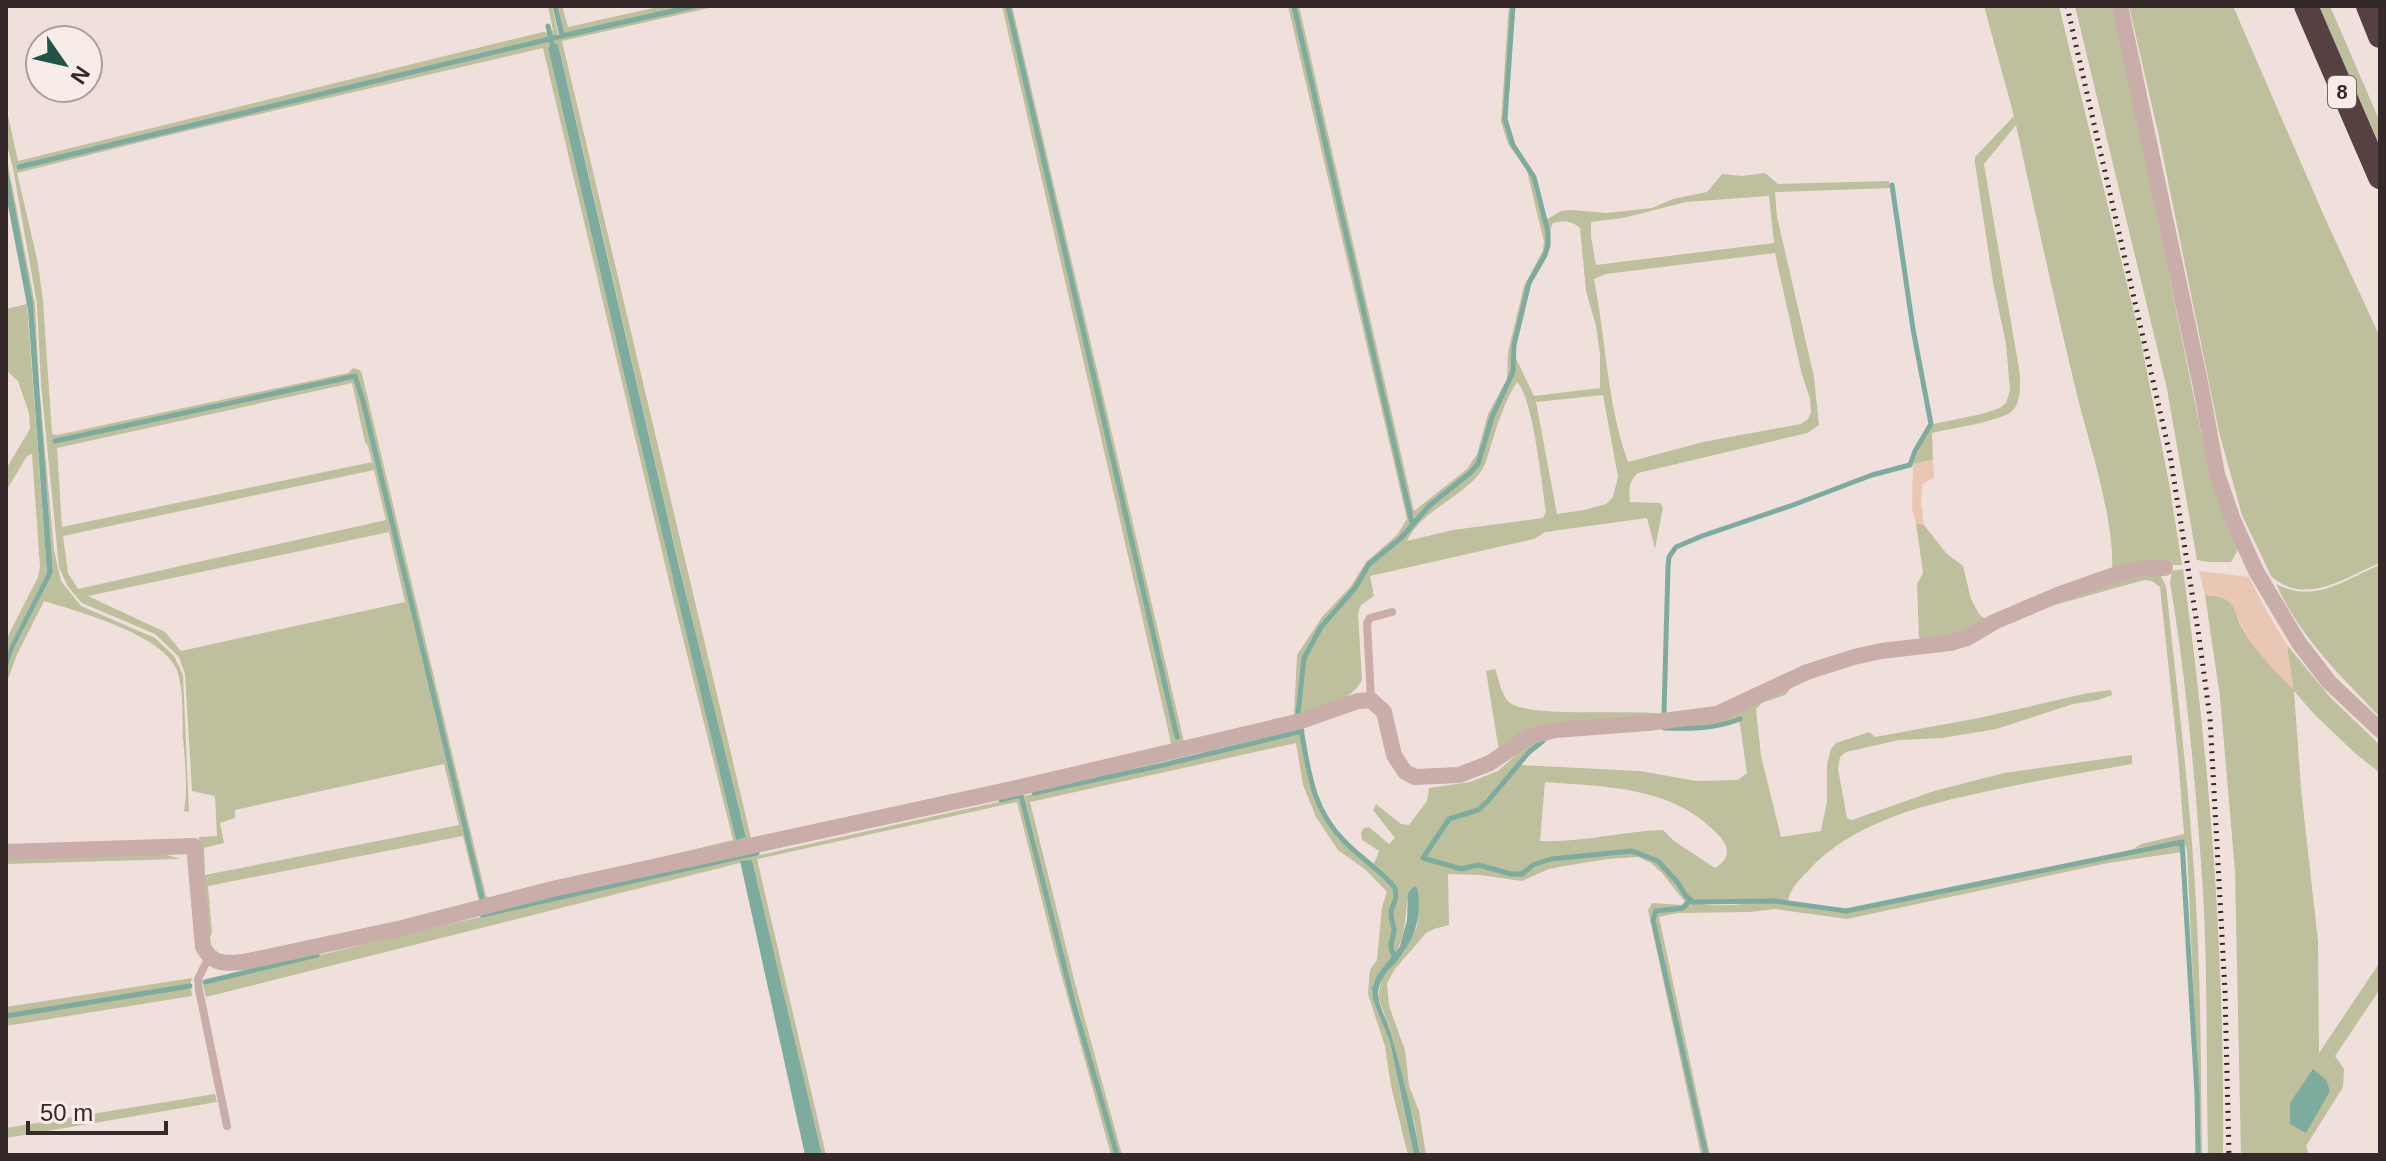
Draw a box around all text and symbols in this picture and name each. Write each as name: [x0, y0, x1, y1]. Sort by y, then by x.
north arrow: [24, 24, 104, 104]
text: N: [65, 61, 95, 88]
road number: 8: [2328, 76, 2356, 108]
scale bar: [28, 1085, 166, 1135]
text: 50 m: [40, 1099, 93, 1126]

